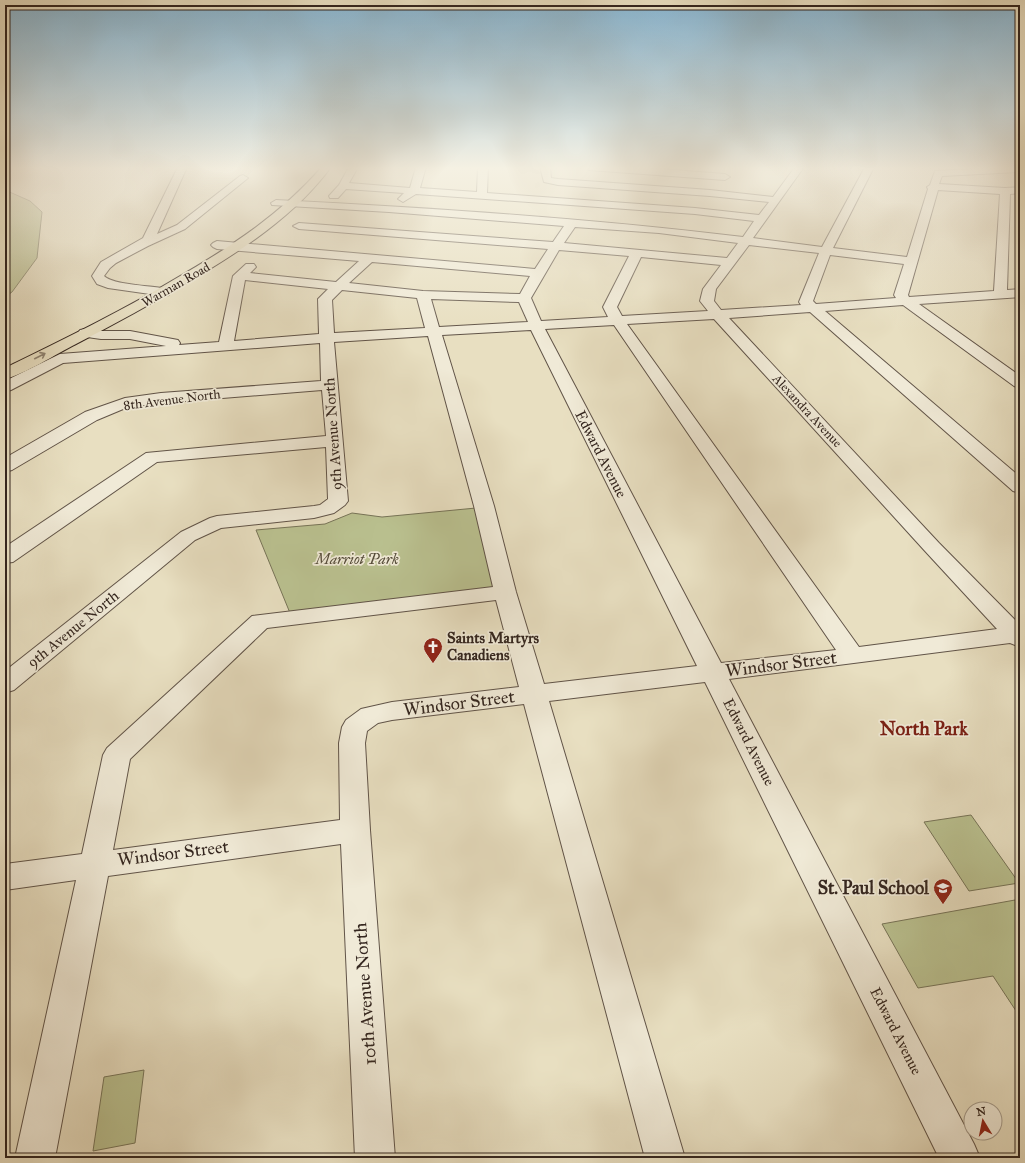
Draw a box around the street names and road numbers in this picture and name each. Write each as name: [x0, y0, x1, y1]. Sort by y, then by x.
street label: Warman Road: [139, 259, 213, 311]
street label: Alexandra Avenue: [768, 370, 846, 451]
street label: 9th Avenue North: [320, 377, 346, 491]
street label: 8th Avenue North: [123, 386, 222, 414]
street label: Edward Avenue: [571, 407, 631, 501]
street label: 9th Avenue North: [24, 586, 123, 671]
street label: Windsor Street: [724, 646, 838, 682]
street label: Windsor Street: [402, 685, 516, 721]
street label: Edward Avenue: [719, 695, 779, 789]
street label: Windsor Street: [116, 835, 230, 871]
street label: 10th Avenue North: [349, 922, 381, 1066]
street label: Edward Avenue: [866, 984, 926, 1078]

